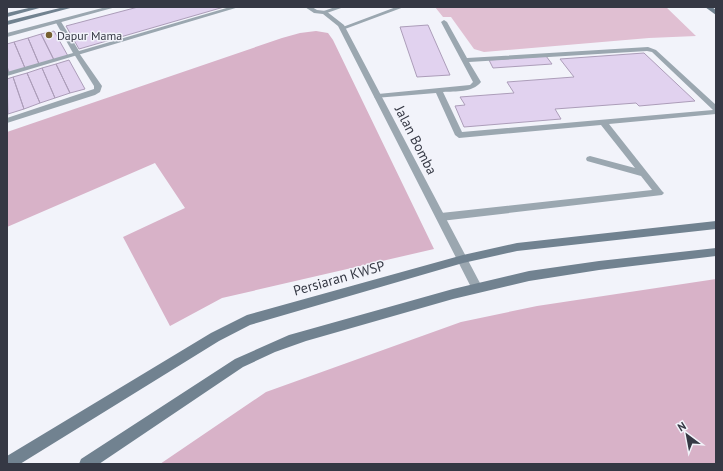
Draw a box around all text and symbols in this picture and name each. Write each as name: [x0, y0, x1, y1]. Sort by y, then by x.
place label: Dapur Mama: [57, 28, 122, 43]
marker: Dapur Mama: [44, 30, 54, 40]
street label: Jalan Bomba: [391, 102, 441, 178]
street label: Persiaran KWSP: [291, 256, 387, 300]
north arrow: [667, 415, 707, 455]
text: N: [675, 419, 688, 434]

